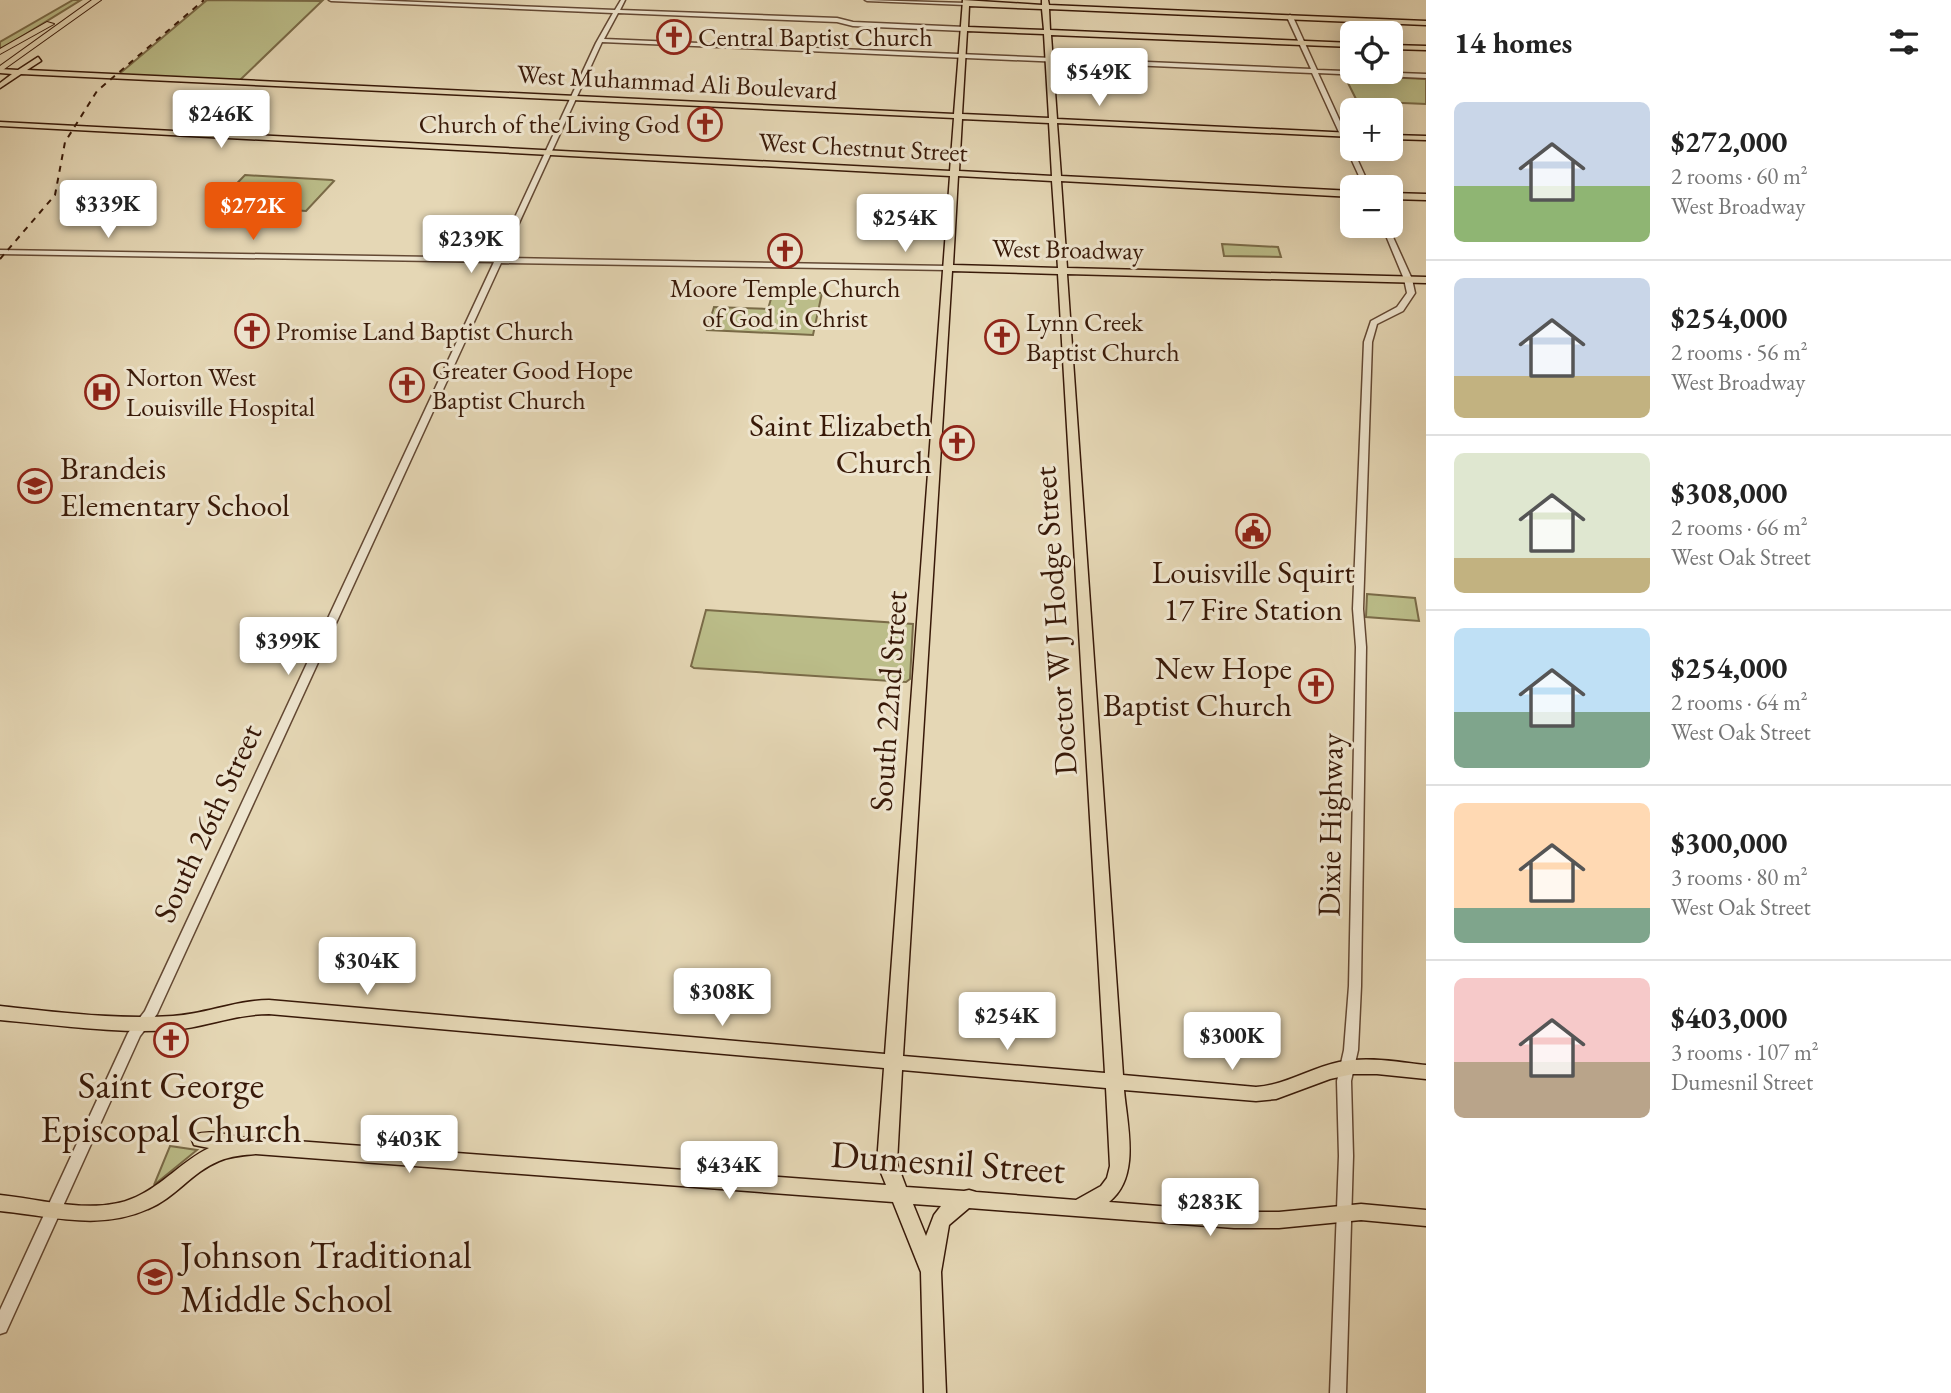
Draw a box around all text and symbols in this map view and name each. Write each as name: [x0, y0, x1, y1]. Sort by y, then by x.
church icon: Central Baptist Church: [655, 18, 693, 56]
place label: Central Baptist Church: [698, 20, 933, 54]
map controls: [1340, 21, 1403, 238]
button: locate: [1340, 21, 1403, 84]
text: 14 homes: [1454, 23, 1572, 62]
icon: filters: [1885, 23, 1923, 61]
pin: $549K: [1050, 48, 1148, 108]
text: $549K: [1067, 56, 1131, 86]
street label: West Muhammad Ali Boulevard: [516, 57, 839, 107]
pin: $246K: [172, 90, 270, 150]
text: $246K: [189, 98, 253, 128]
button: +: [1340, 98, 1403, 161]
church icon: Church of the Living God: [686, 105, 724, 143]
place label: Church of the Living God: [419, 107, 681, 141]
text: $272,000: [1671, 122, 1787, 161]
street label: West Chestnut Street: [757, 125, 969, 169]
icon: home: [1510, 130, 1594, 214]
text: 2 rooms · 60 m²: [1671, 161, 1808, 191]
button: −: [1340, 175, 1403, 238]
pin: $339K: [59, 180, 157, 240]
pin: $272K: [204, 182, 302, 242]
text: $339K: [76, 188, 140, 218]
text: $272K: [221, 190, 285, 220]
text: West Broadway: [1671, 191, 1805, 221]
pin: $254K: [856, 194, 954, 254]
text: $254K: [873, 202, 937, 232]
pin: $239K: [422, 216, 520, 275]
text: $239K: [439, 223, 503, 253]
street label: West Broadway: [992, 231, 1145, 267]
church icon: Moore Temple Church of God in Christ: [766, 232, 804, 270]
place label: Moore Temple Church of God in Christ: [670, 271, 900, 335]
text: $254,000: [1671, 298, 1787, 337]
place label: Lynn Creek Baptist Church: [1026, 305, 1180, 369]
icon: home: [1510, 306, 1594, 390]
church icon: Promise Land Baptist Church: [233, 312, 271, 350]
place label: Promise Land Baptist Church: [276, 314, 574, 348]
church icon: Lynn Creek Baptist Church: [983, 318, 1021, 356]
text: 2 rooms · 56 m²: [1671, 337, 1808, 367]
place label: Greater Good Hope Baptist Church: [432, 353, 633, 417]
place label: Norton West Louisville Hospital: [126, 360, 315, 424]
church icon: Greater Good Hope Baptist Church: [388, 366, 426, 404]
text: West Broadway: [1671, 367, 1805, 397]
hospital icon: Norton West Louisville Hospital: [83, 373, 121, 411]
place label: Saint Elizabeth Church: [749, 404, 932, 483]
church icon: Saint Elizabeth Church: [938, 424, 976, 462]
place label: Brandeis Elementary School: [60, 447, 290, 526]
street label: Doctor W J Hodge Street: [1023, 465, 1087, 777]
school or university icon: Brandeis Elementary School: [16, 467, 54, 505]
text: $308,000: [1671, 473, 1787, 512]
icon: home: [1510, 481, 1594, 565]
public building icon: Louisville Squirt 17 Fire Station: [1234, 512, 1272, 550]
text: 2 rooms · 66 m²: [1671, 512, 1808, 542]
text: West Oak Street: [1671, 542, 1811, 572]
place label: Louisville Squirt 17 Fire Station: [1152, 551, 1354, 630]
street label: South 22nd Street: [859, 589, 917, 813]
pin: $399K: [239, 618, 337, 677]
text: $399K: [256, 625, 320, 655]
place label: New Hope Baptist Church: [1103, 647, 1292, 726]
text: $254,000: [1671, 648, 1787, 687]
icon: home: [1510, 656, 1594, 740]
church icon: New Hope Baptist Church: [1297, 667, 1335, 705]
text: 2 rooms · 64 m²: [1671, 687, 1808, 717]
street label: South 26th Street: [143, 717, 271, 929]
text: West Oak Street: [1671, 717, 1811, 747]
street label: Dixie Highway: [1307, 732, 1353, 917]
text: $300,000: [1671, 823, 1787, 862]
icon: home: [1510, 831, 1594, 915]
text: 3 rooms · 80 m²: [1671, 862, 1808, 892]
text: West Oak Street: [1671, 892, 1811, 922]
pin: $304K: [318, 937, 416, 997]
text: $304K: [335, 945, 399, 975]
pin: $308K: [673, 968, 771, 1028]
text: $308K: [690, 976, 754, 1006]
pin: $254K: [958, 992, 1056, 1052]
text: $403,000: [1671, 998, 1787, 1037]
text: $254K: [975, 1000, 1039, 1030]
icon: home: [1510, 1006, 1594, 1090]
pin: $300K: [1183, 1012, 1281, 1072]
text: $300K: [1200, 1020, 1264, 1050]
church icon: Saint George Episcopal Church: [152, 1021, 190, 1059]
text: 3 rooms · 107 m²: [1671, 1037, 1819, 1067]
place label: Saint George Episcopal Church: [40, 1060, 302, 1153]
text: Dumesnil Street: [1671, 1067, 1813, 1097]
pin: $403K: [360, 1116, 458, 1175]
text: $403K: [377, 1123, 441, 1153]
street label: Dumesnil Street: [829, 1129, 1067, 1194]
pin: $434K: [680, 1142, 778, 1201]
text: $434K: [697, 1149, 761, 1179]
pin: $283K: [1161, 1178, 1259, 1238]
text: $283K: [1178, 1186, 1242, 1216]
place label: Johnson Traditional Middle School: [177, 1230, 472, 1323]
school or university icon: Johnson Traditional Middle School: [136, 1258, 174, 1296]

